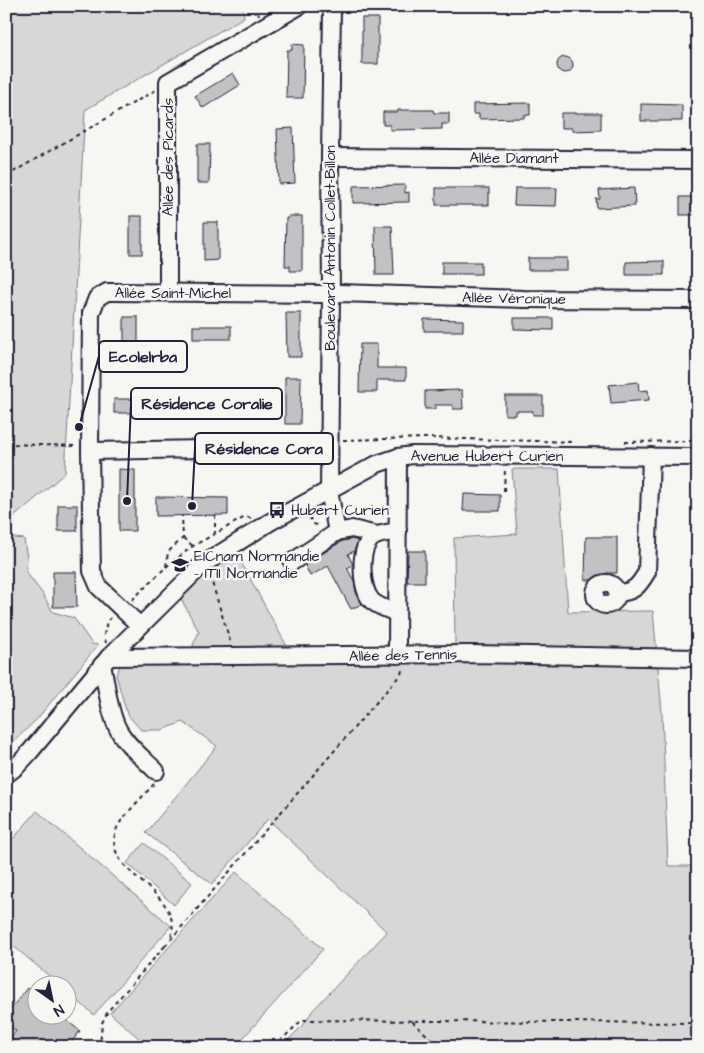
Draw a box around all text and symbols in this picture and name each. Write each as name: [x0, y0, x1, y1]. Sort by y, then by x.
street label: Allée des Picards: [158, 97, 179, 216]
street label: Boulevard Antonin Collet-Billon: [320, 145, 341, 351]
street label: Allée Diamant: [469, 148, 559, 169]
street label: Allée Saint-Michel: [115, 283, 231, 304]
street label: Allée Véronique: [462, 287, 566, 310]
callout: Ecolelrba: [99, 341, 187, 372]
text: Ecolelrba: [109, 346, 178, 368]
callout: Résidence Coralie: [131, 388, 282, 419]
text: Résidence Coralie: [141, 393, 273, 415]
callout: Résidence Cora: [195, 433, 333, 464]
text: Résidence Cora: [205, 438, 324, 460]
street label: Avenue Hubert Curien: [411, 446, 564, 467]
bus stop icon: Hubert Curien: [267, 500, 287, 520]
place label: Hubert Curien: [291, 500, 389, 521]
place label: EICnam Normandie - ITII Normandie: [194, 546, 320, 584]
school or university icon: EICnam Normandie - ITII Normandie: [170, 555, 190, 575]
street label: Allée des Tennis: [349, 644, 458, 667]
north arrow: [28, 976, 78, 1026]
text: N: [49, 999, 68, 1021]

